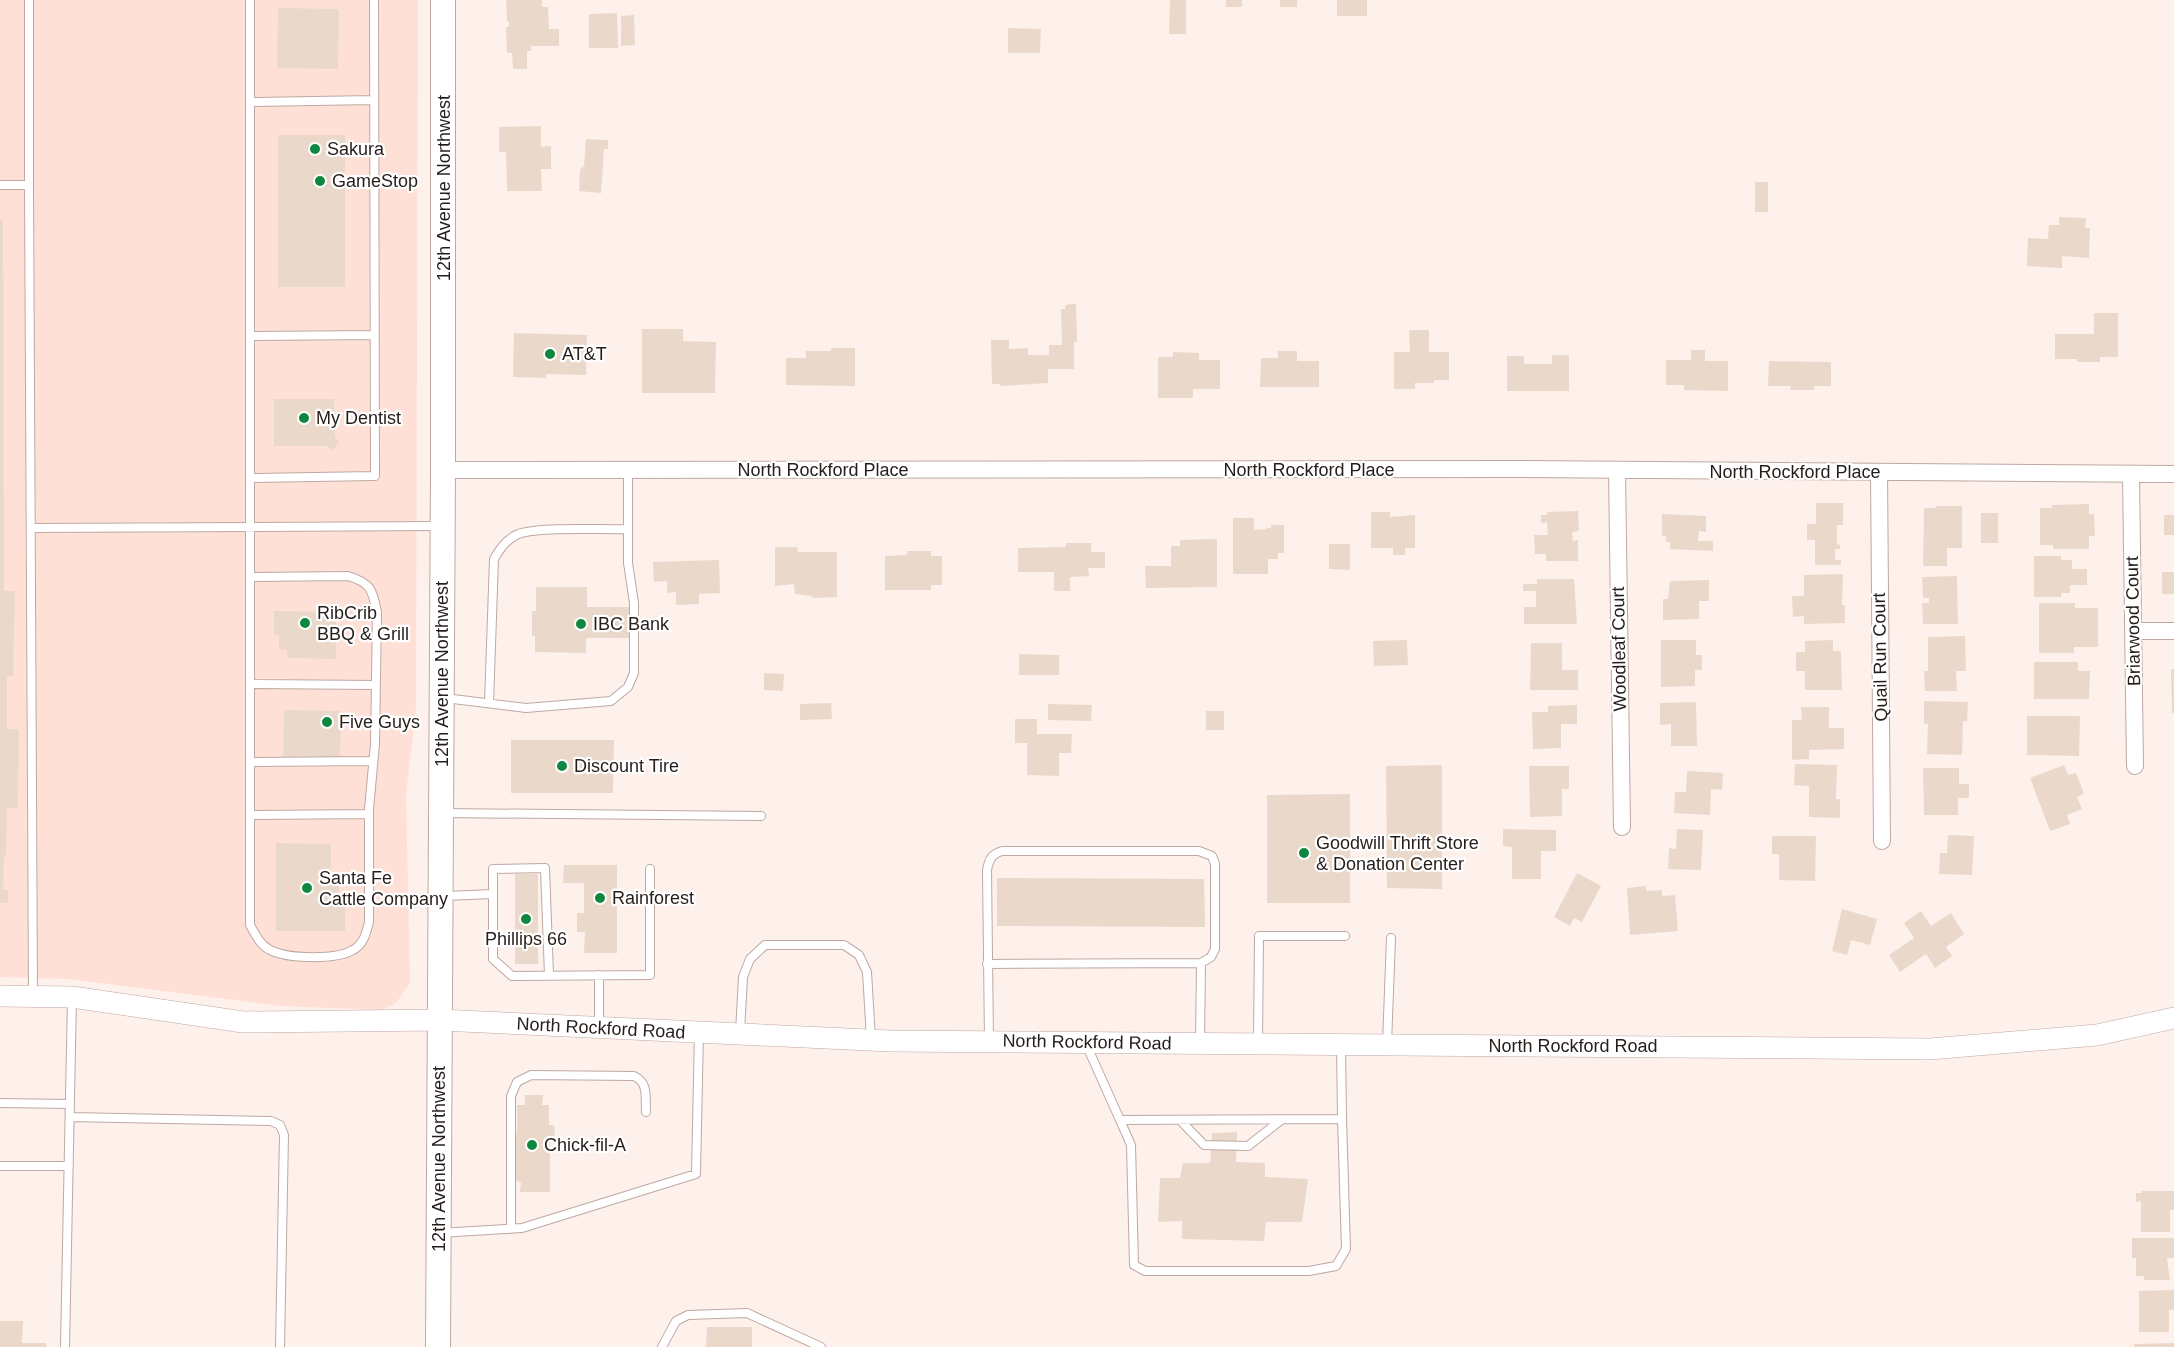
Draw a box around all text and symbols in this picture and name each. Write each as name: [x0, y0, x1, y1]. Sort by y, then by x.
street label: 12th Avenue Northwest: [434, 95, 454, 281]
place label: Sakura: [327, 139, 385, 159]
marker: Sakura: [308, 142, 322, 156]
place label: GameStop: [332, 171, 418, 191]
marker: GameStop: [313, 174, 327, 188]
place label: AT&T: [562, 344, 607, 364]
marker: AT&T: [543, 347, 557, 361]
place label: My Dentist: [316, 408, 401, 428]
marker: My Dentist: [297, 411, 311, 425]
street label: North Rockford Place: [737, 460, 909, 480]
street label: North Rockford Place: [1223, 460, 1395, 480]
street label: North Rockford Place: [1709, 462, 1881, 482]
street label: Briarwood Court: [2122, 556, 2144, 686]
street label: 12th Avenue Northwest: [432, 581, 452, 767]
street label: Woodleaf Court: [1608, 586, 1630, 712]
street label: Quail Run Court: [1869, 592, 1891, 722]
place label: RibCrib BBQ & Grill: [317, 603, 409, 644]
place label: IBC Bank: [593, 614, 670, 634]
marker: RibCrib BBQ & Grill: [298, 616, 312, 630]
marker: IBC Bank: [574, 617, 588, 631]
place label: Five Guys: [339, 712, 420, 732]
marker: Five Guys: [320, 715, 334, 729]
place label: Discount Tire: [574, 756, 679, 776]
marker: Discount Tire: [555, 759, 569, 773]
place label: Goodwill Thrift Store & Donation Center: [1316, 833, 1479, 874]
marker: Goodwill Thrift Store & Donation Center: [1297, 846, 1311, 860]
place label: Santa Fe Cattle Company: [319, 868, 448, 909]
marker: Santa Fe Cattle Company: [300, 881, 314, 895]
place label: Rainforest: [612, 888, 694, 908]
marker: Rainforest: [593, 891, 607, 905]
marker: Phillips 66: [519, 912, 533, 926]
place label: Phillips 66: [485, 929, 567, 949]
street label: North Rockford Road: [516, 1014, 686, 1042]
street label: North Rockford Road: [1002, 1031, 1172, 1053]
street label: North Rockford Road: [1488, 1036, 1658, 1056]
street label: 12th Avenue Northwest: [429, 1066, 449, 1252]
place label: Chick-fil-A: [544, 1135, 626, 1155]
marker: Chick-fil-A: [525, 1138, 539, 1152]

